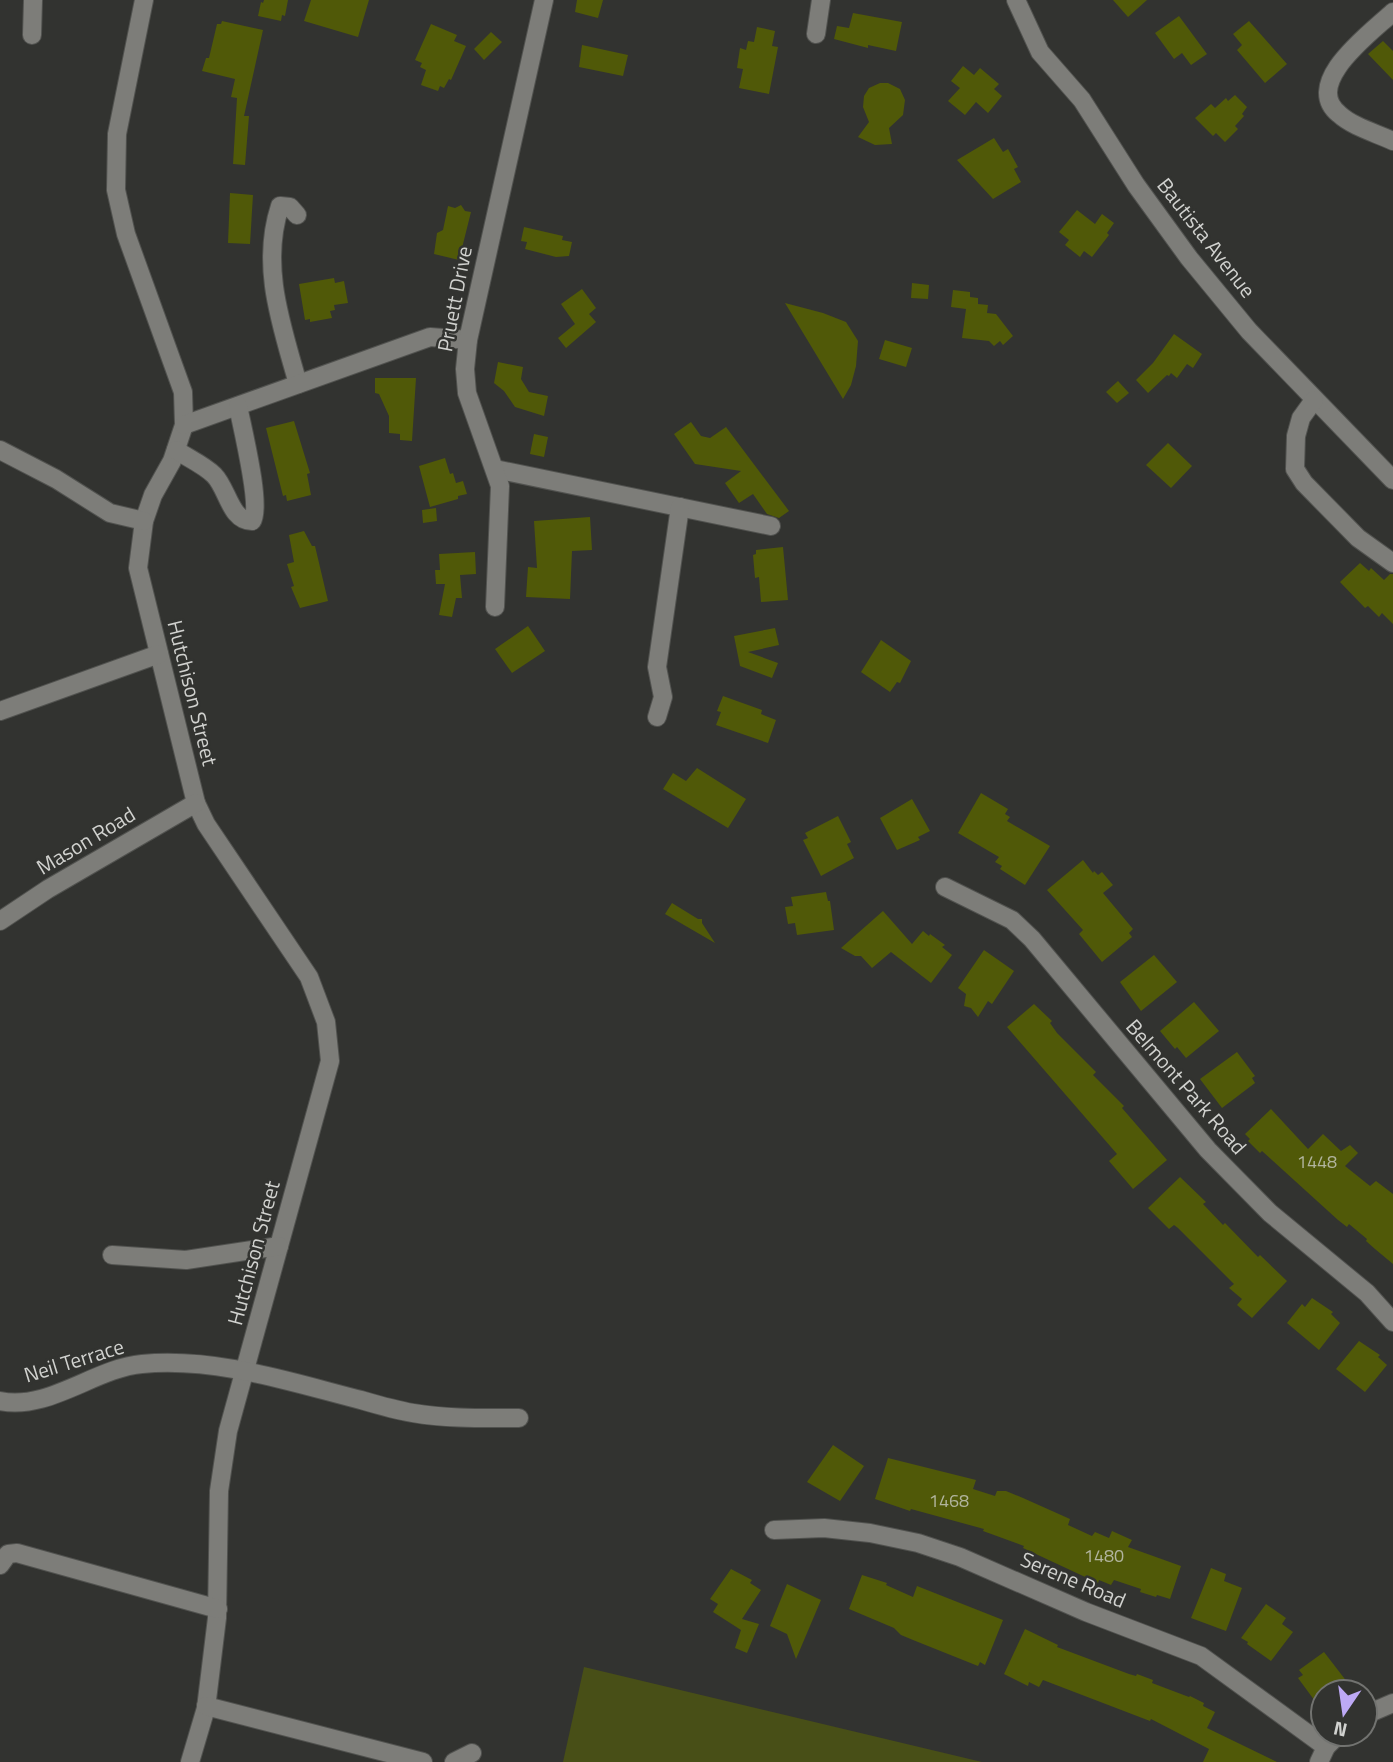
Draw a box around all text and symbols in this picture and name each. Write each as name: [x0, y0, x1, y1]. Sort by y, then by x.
street label: Bautista Avenue: [1150, 171, 1264, 304]
street label: Pruett Drive: [428, 243, 480, 354]
street label: Hutchison Street: [159, 617, 227, 769]
street label: Mason Road: [30, 798, 141, 882]
street label: Belmont Park Road: [1119, 1011, 1255, 1161]
house number: 1448: [1297, 1148, 1337, 1175]
street label: Hutchison Street: [218, 1176, 288, 1329]
street label: Neil Terrace: [20, 1330, 128, 1390]
house number: 1468: [929, 1487, 969, 1514]
house number: 1480: [1084, 1542, 1124, 1569]
street label: Serene Road: [1016, 1543, 1131, 1616]
north arrow: [1309, 1678, 1379, 1748]
text: N: [1330, 1714, 1350, 1746]

